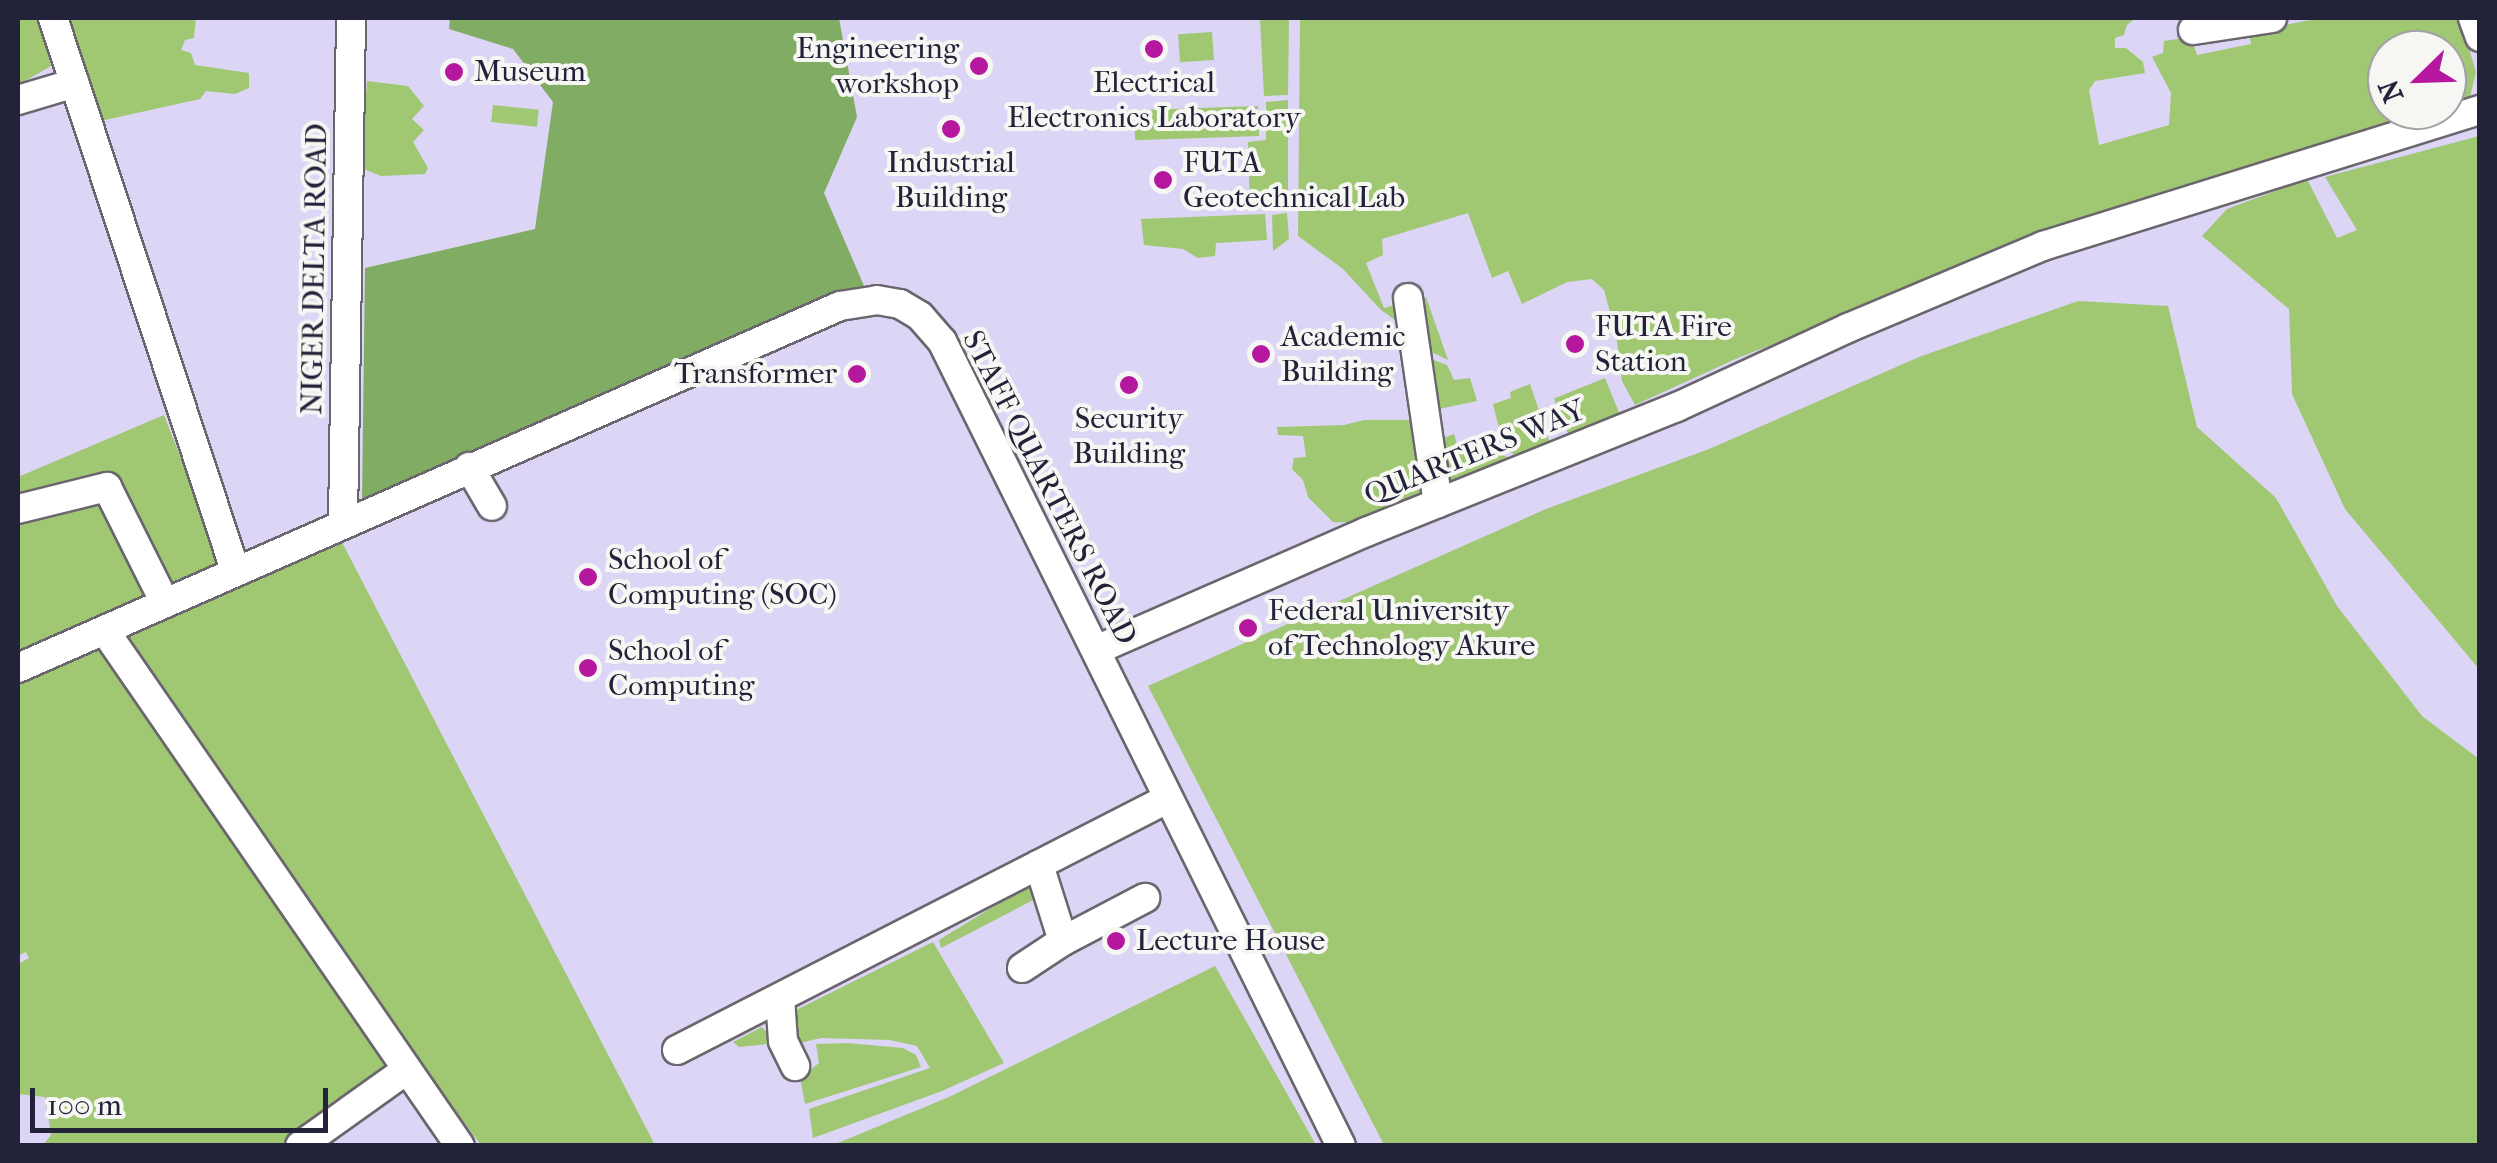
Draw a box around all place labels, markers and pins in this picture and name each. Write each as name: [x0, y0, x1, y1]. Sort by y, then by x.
place label: Engineering workshop: [796, 31, 959, 102]
marker: Electrical Electronics Laboratory: [1143, 38, 1165, 60]
place label: Museum: [474, 54, 586, 90]
marker: Engineering workshop: [968, 55, 990, 77]
marker: Museum: [443, 61, 465, 83]
place label: Electrical Electronics Laboratory: [1007, 65, 1301, 136]
marker: Industrial Building: [940, 118, 962, 140]
place label: Industrial Building: [887, 145, 1015, 216]
place label: FUTA Geotechnical Lab: [1183, 145, 1405, 216]
marker: FUTA Geotechnical Lab: [1152, 169, 1174, 191]
place label: FUTA Fire Station: [1595, 309, 1732, 380]
place label: Academic Building: [1281, 319, 1406, 390]
marker: FUTA Fire Station: [1564, 333, 1586, 355]
marker: Academic Building: [1250, 343, 1272, 365]
place label: Transformer: [674, 356, 837, 392]
marker: Transformer: [846, 363, 868, 385]
marker: Security Building: [1118, 374, 1140, 396]
place label: Security Building: [1073, 401, 1185, 472]
place label: School of Computing (SOC): [608, 542, 837, 612]
marker: School of Computing (SOC): [577, 566, 599, 588]
place label: Federal University of Technology Akure: [1268, 593, 1535, 664]
marker: Federal University of Technology Akure: [1237, 617, 1259, 639]
place label: School of Computing: [608, 633, 754, 704]
marker: School of Computing: [577, 657, 599, 679]
place label: Lecture House: [1136, 923, 1325, 959]
marker: Lecture House: [1105, 930, 1127, 952]

